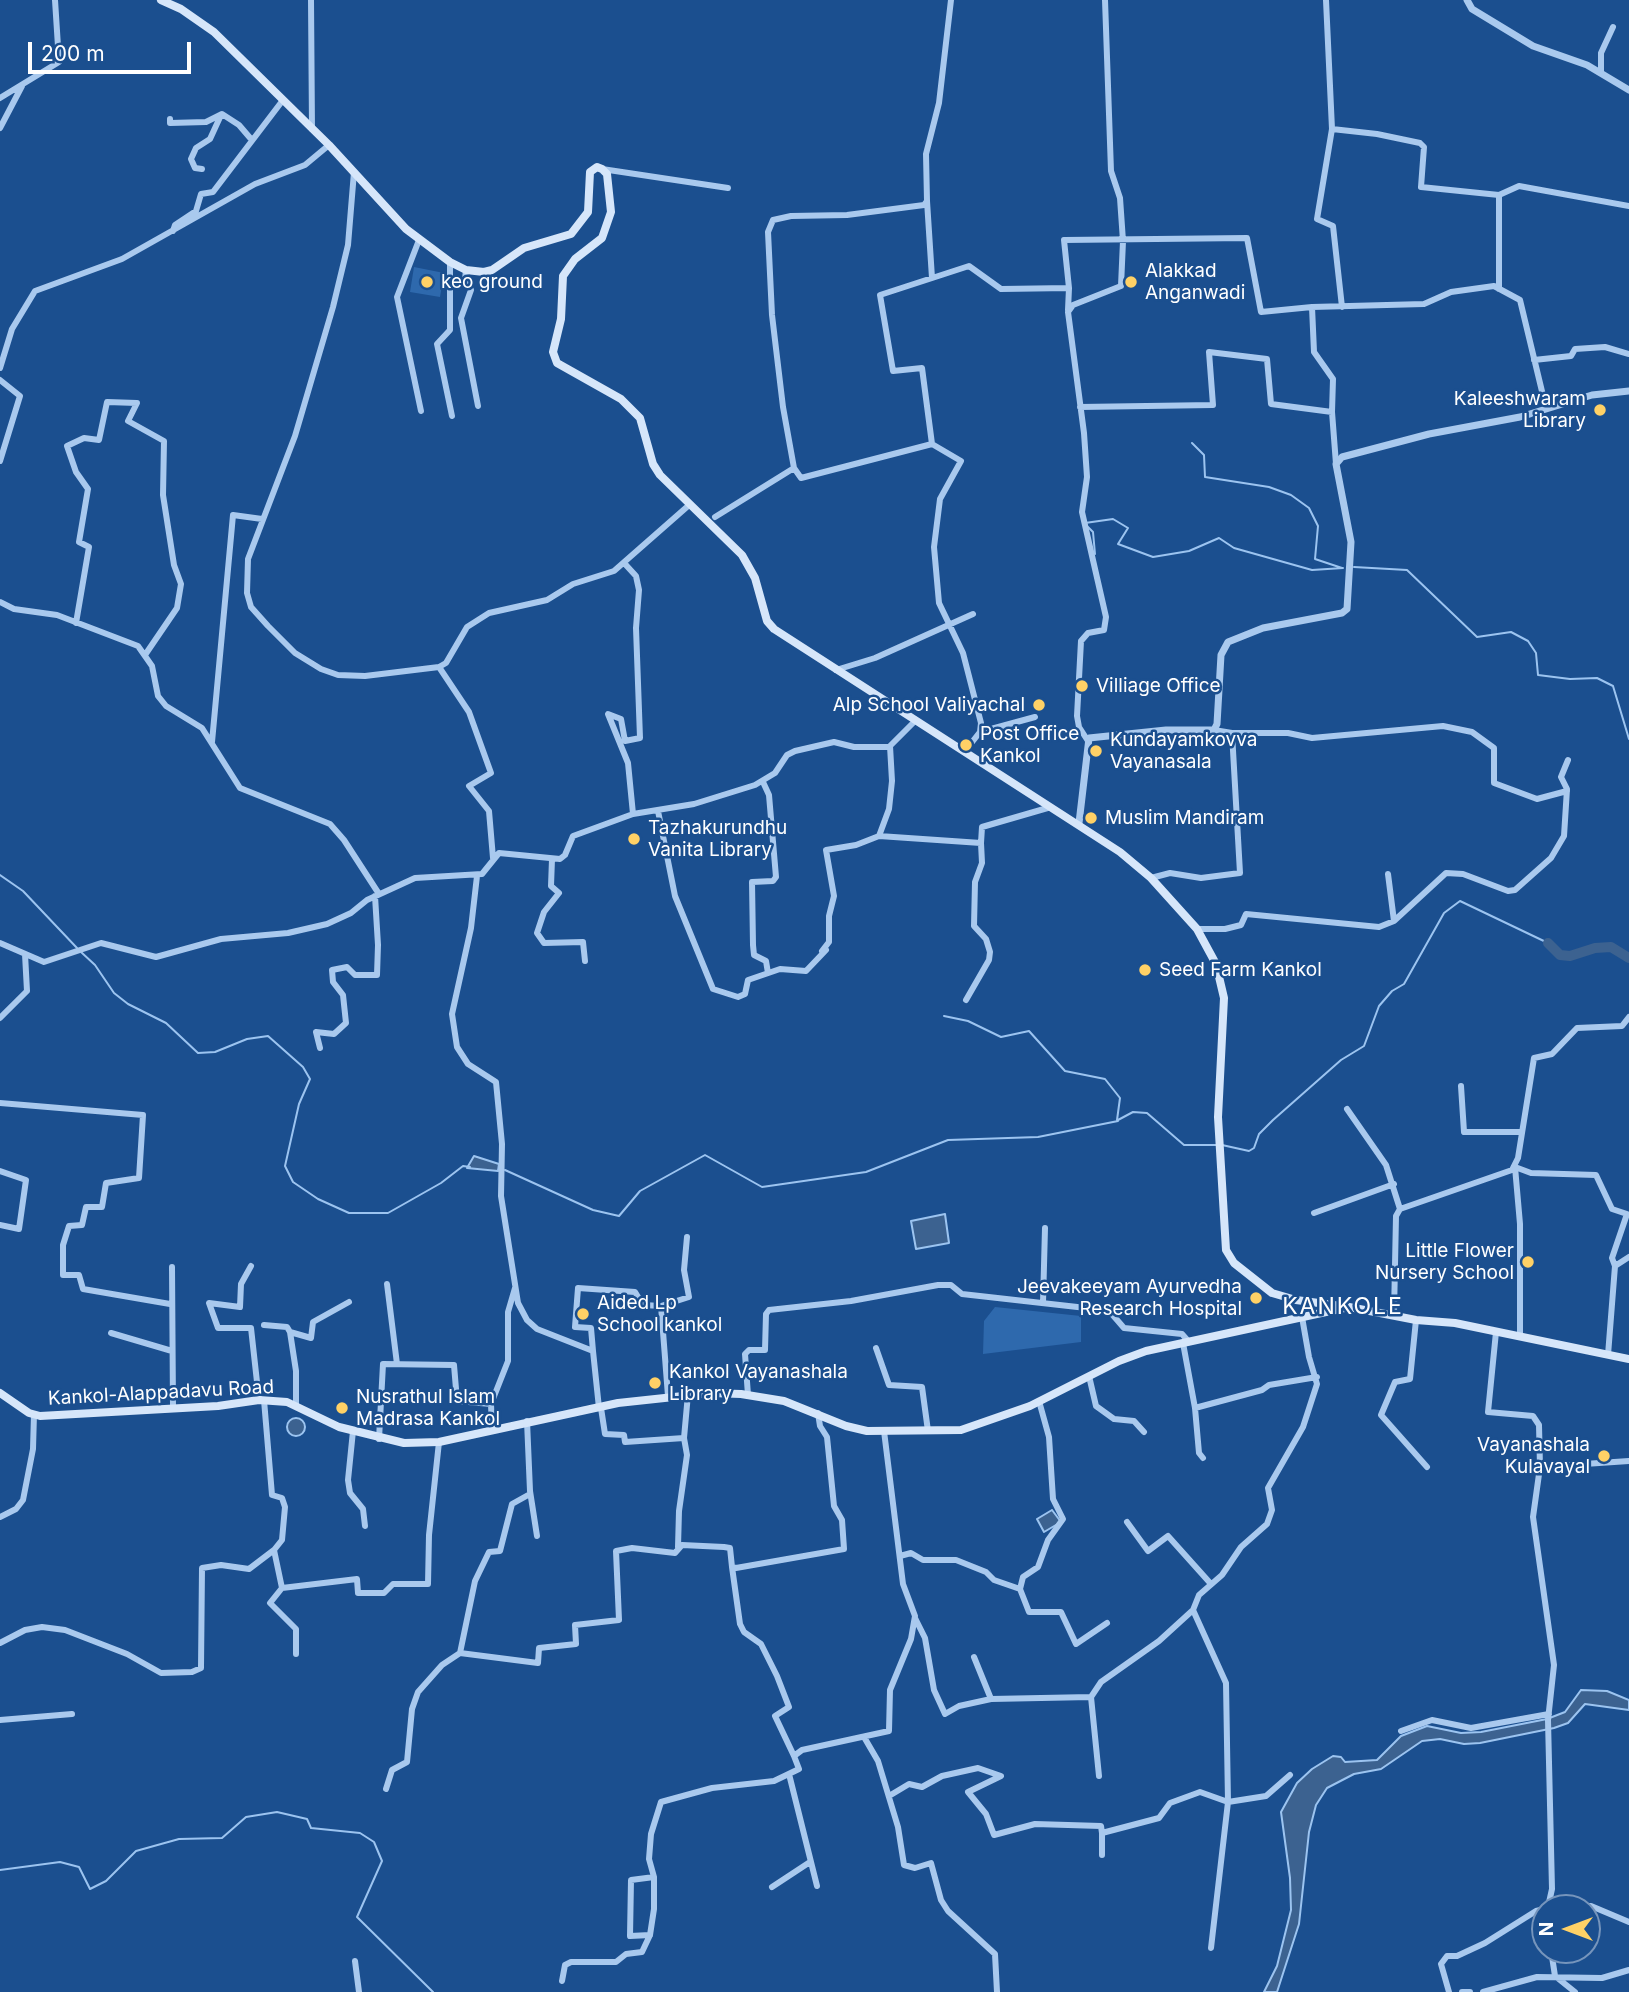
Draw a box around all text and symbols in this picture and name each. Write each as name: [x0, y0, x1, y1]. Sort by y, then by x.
scale bar: [32, 28, 194, 72]
text: 200 m: [41, 41, 105, 66]
place label: Alakkad Anganwadi: [1145, 260, 1245, 304]
place label: keo ground: [441, 271, 543, 293]
marker: keo ground: [419, 274, 435, 290]
marker: Alakkad Anganwadi: [1123, 274, 1139, 290]
place label: Kaleeshwaram Library: [1454, 388, 1586, 432]
marker: Kaleeshwaram Library: [1592, 402, 1608, 418]
place label: Villiage Office: [1096, 675, 1221, 697]
marker: Villiage Office: [1074, 678, 1090, 694]
place label: Alp School Valiyachal: [833, 694, 1025, 716]
marker: Alp School Valiyachal: [1031, 697, 1047, 713]
place label: Post Office Kankol: [980, 723, 1079, 767]
place label: Kundayamkovva Vayanasala: [1110, 729, 1257, 773]
marker: Post Office Kankol: [958, 737, 974, 753]
marker: Kundayamkovva Vayanasala: [1088, 743, 1104, 759]
place label: Muslim Mandiram: [1105, 807, 1264, 829]
marker: Muslim Mandiram: [1083, 810, 1099, 826]
place label: Tazhakurundhu Vanita Library: [648, 817, 787, 861]
marker: Tazhakurundhu Vanita Library: [626, 831, 642, 847]
place label: Seed Farm Kankol: [1159, 959, 1322, 981]
marker: Seed Farm Kankol: [1137, 962, 1153, 978]
place label: Little Flower Nursery School: [1375, 1240, 1514, 1284]
marker: Little Flower Nursery School: [1520, 1254, 1536, 1270]
place label: Jeevakeeyam Ayurvedha Research Hospital: [1017, 1276, 1242, 1320]
marker: Jeevakeeyam Ayurvedha Research Hospital: [1248, 1290, 1264, 1306]
place label: Aided Lp School kankol: [597, 1292, 722, 1336]
district label: KANKOLE: [1283, 1293, 1403, 1321]
marker: Aided Lp School kankol: [575, 1306, 591, 1322]
place label: Kankol Vayanashala Library: [669, 1361, 848, 1405]
marker: Kankol Vayanashala Library: [647, 1375, 663, 1391]
street label: Kankol-Alappadavu Road: [47, 1376, 275, 1410]
place label: Nusrathul Islam Madrasa Kankol: [356, 1386, 500, 1430]
marker: Nusrathul Islam Madrasa Kankol: [334, 1400, 350, 1416]
place label: Vayanashala Kulavayal: [1477, 1434, 1590, 1478]
marker: Vayanashala Kulavayal: [1596, 1448, 1612, 1464]
north arrow: [1531, 1894, 1601, 1964]
text: N: [1535, 1922, 1558, 1936]

